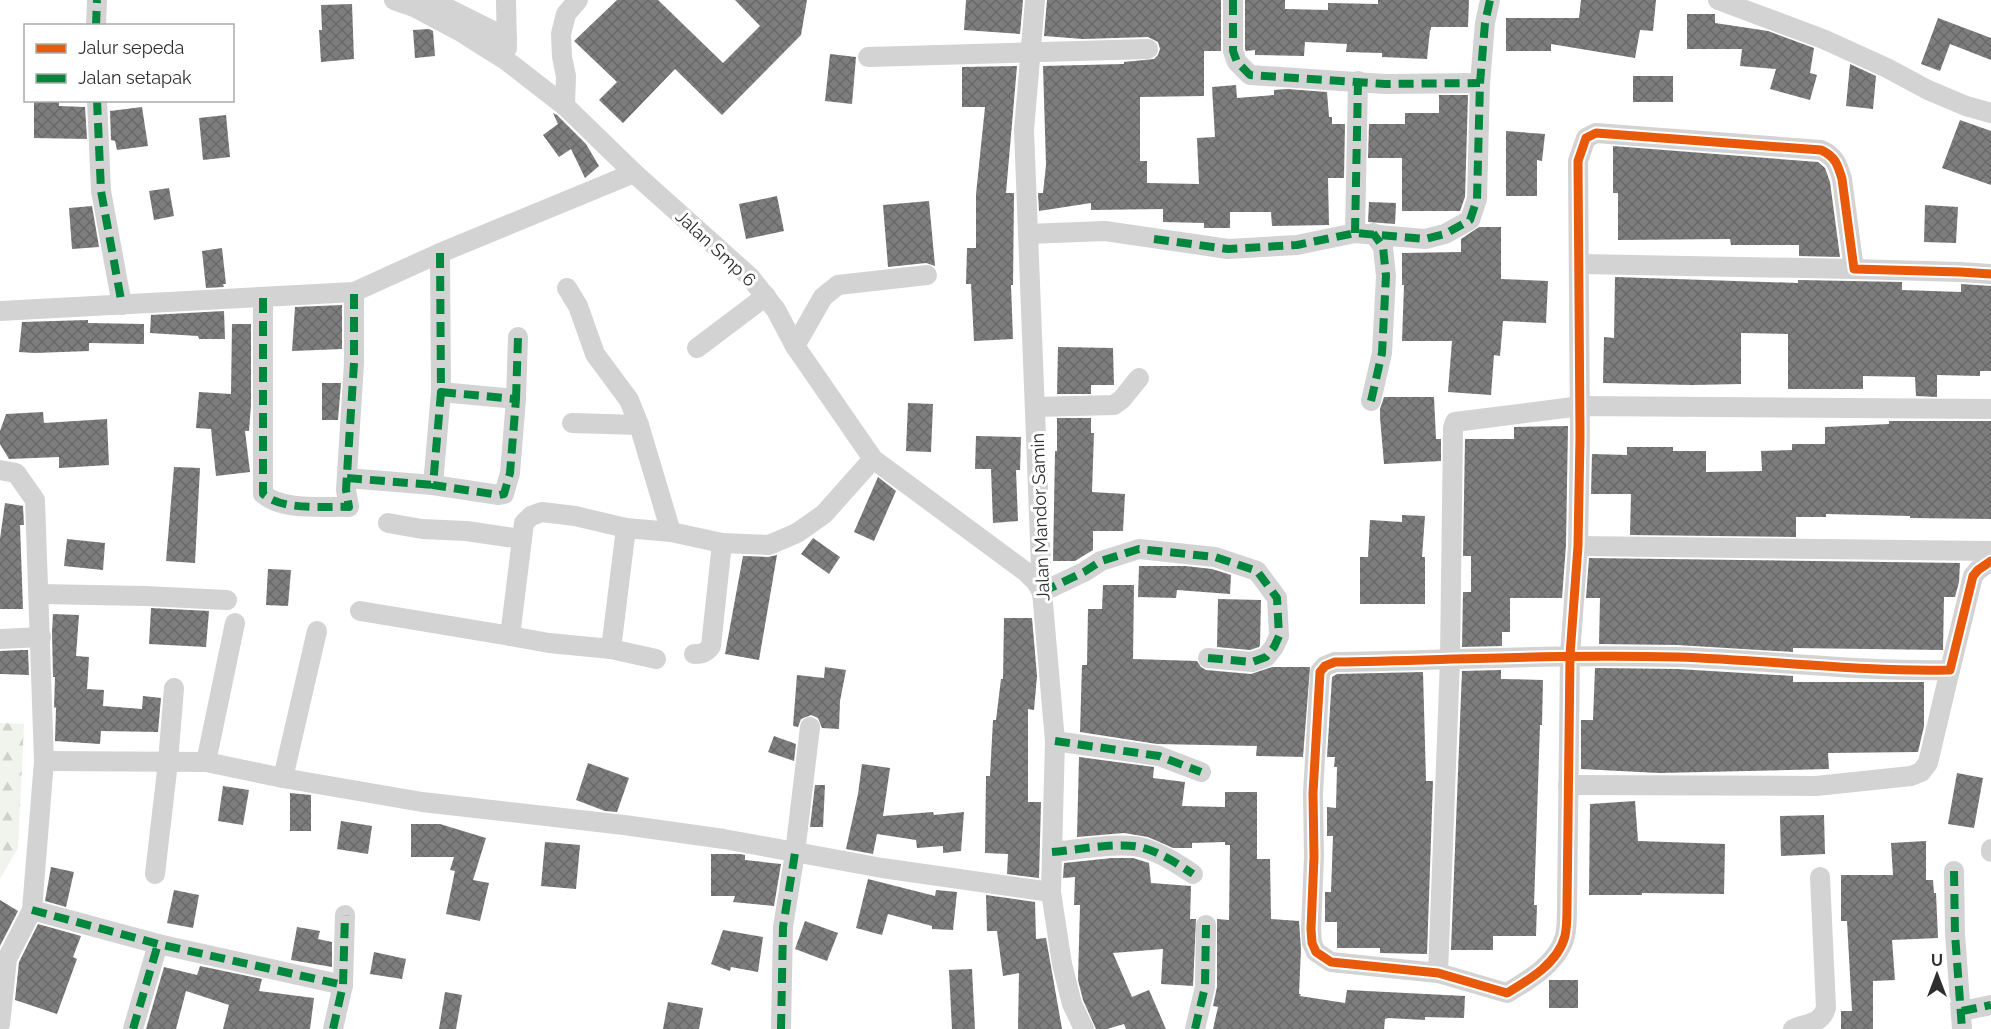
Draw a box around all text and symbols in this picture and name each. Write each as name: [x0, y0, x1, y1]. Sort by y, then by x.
legend: [24, 24, 234, 102]
text: Jalur sepeda: [78, 37, 184, 58]
text: Jalan setapak: [78, 67, 192, 88]
street label: Jalan Smp 6: [671, 205, 761, 291]
street label: Jalan Mandor Samin: [1027, 433, 1053, 601]
north arrow: [1907, 945, 1967, 1005]
text: U: [1931, 951, 1943, 970]

